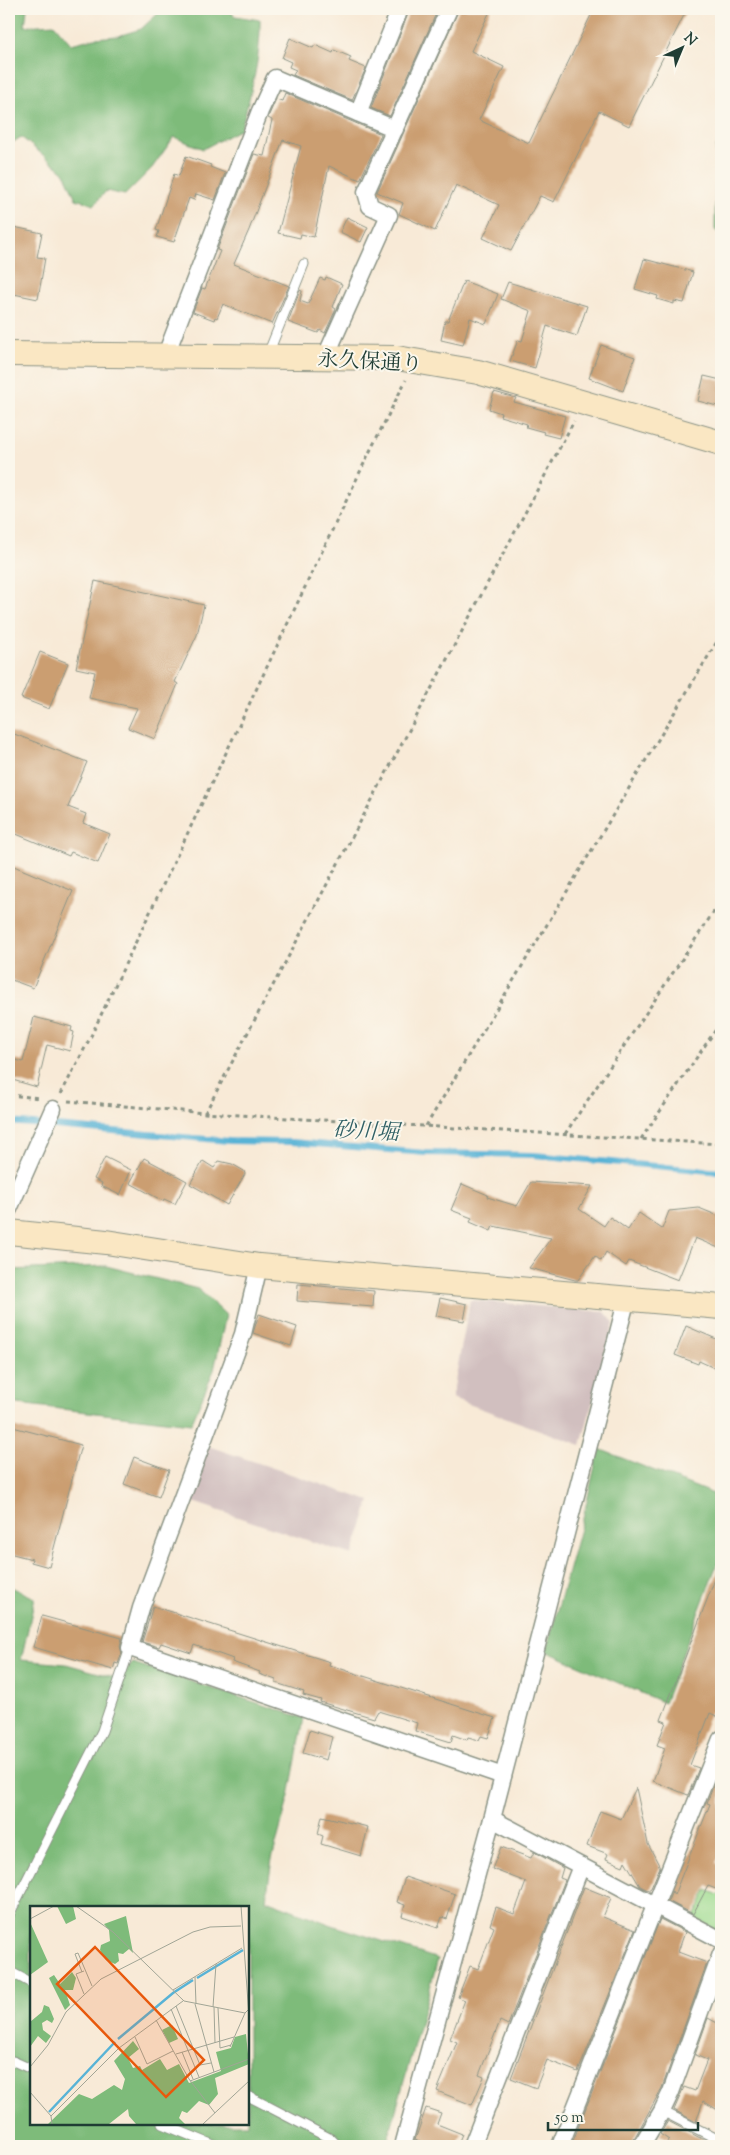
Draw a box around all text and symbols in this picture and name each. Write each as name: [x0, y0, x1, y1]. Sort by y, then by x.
north arrow: [658, 22, 708, 72]
text: N: [679, 29, 701, 51]
street label: 永久保通り: [317, 345, 423, 381]
water label: 砂川堀: [332, 1115, 404, 1151]
inset map: [30, 1906, 249, 2125]
scale bar: [548, 2100, 698, 2132]
text: 50 m: [554, 2108, 584, 2129]

